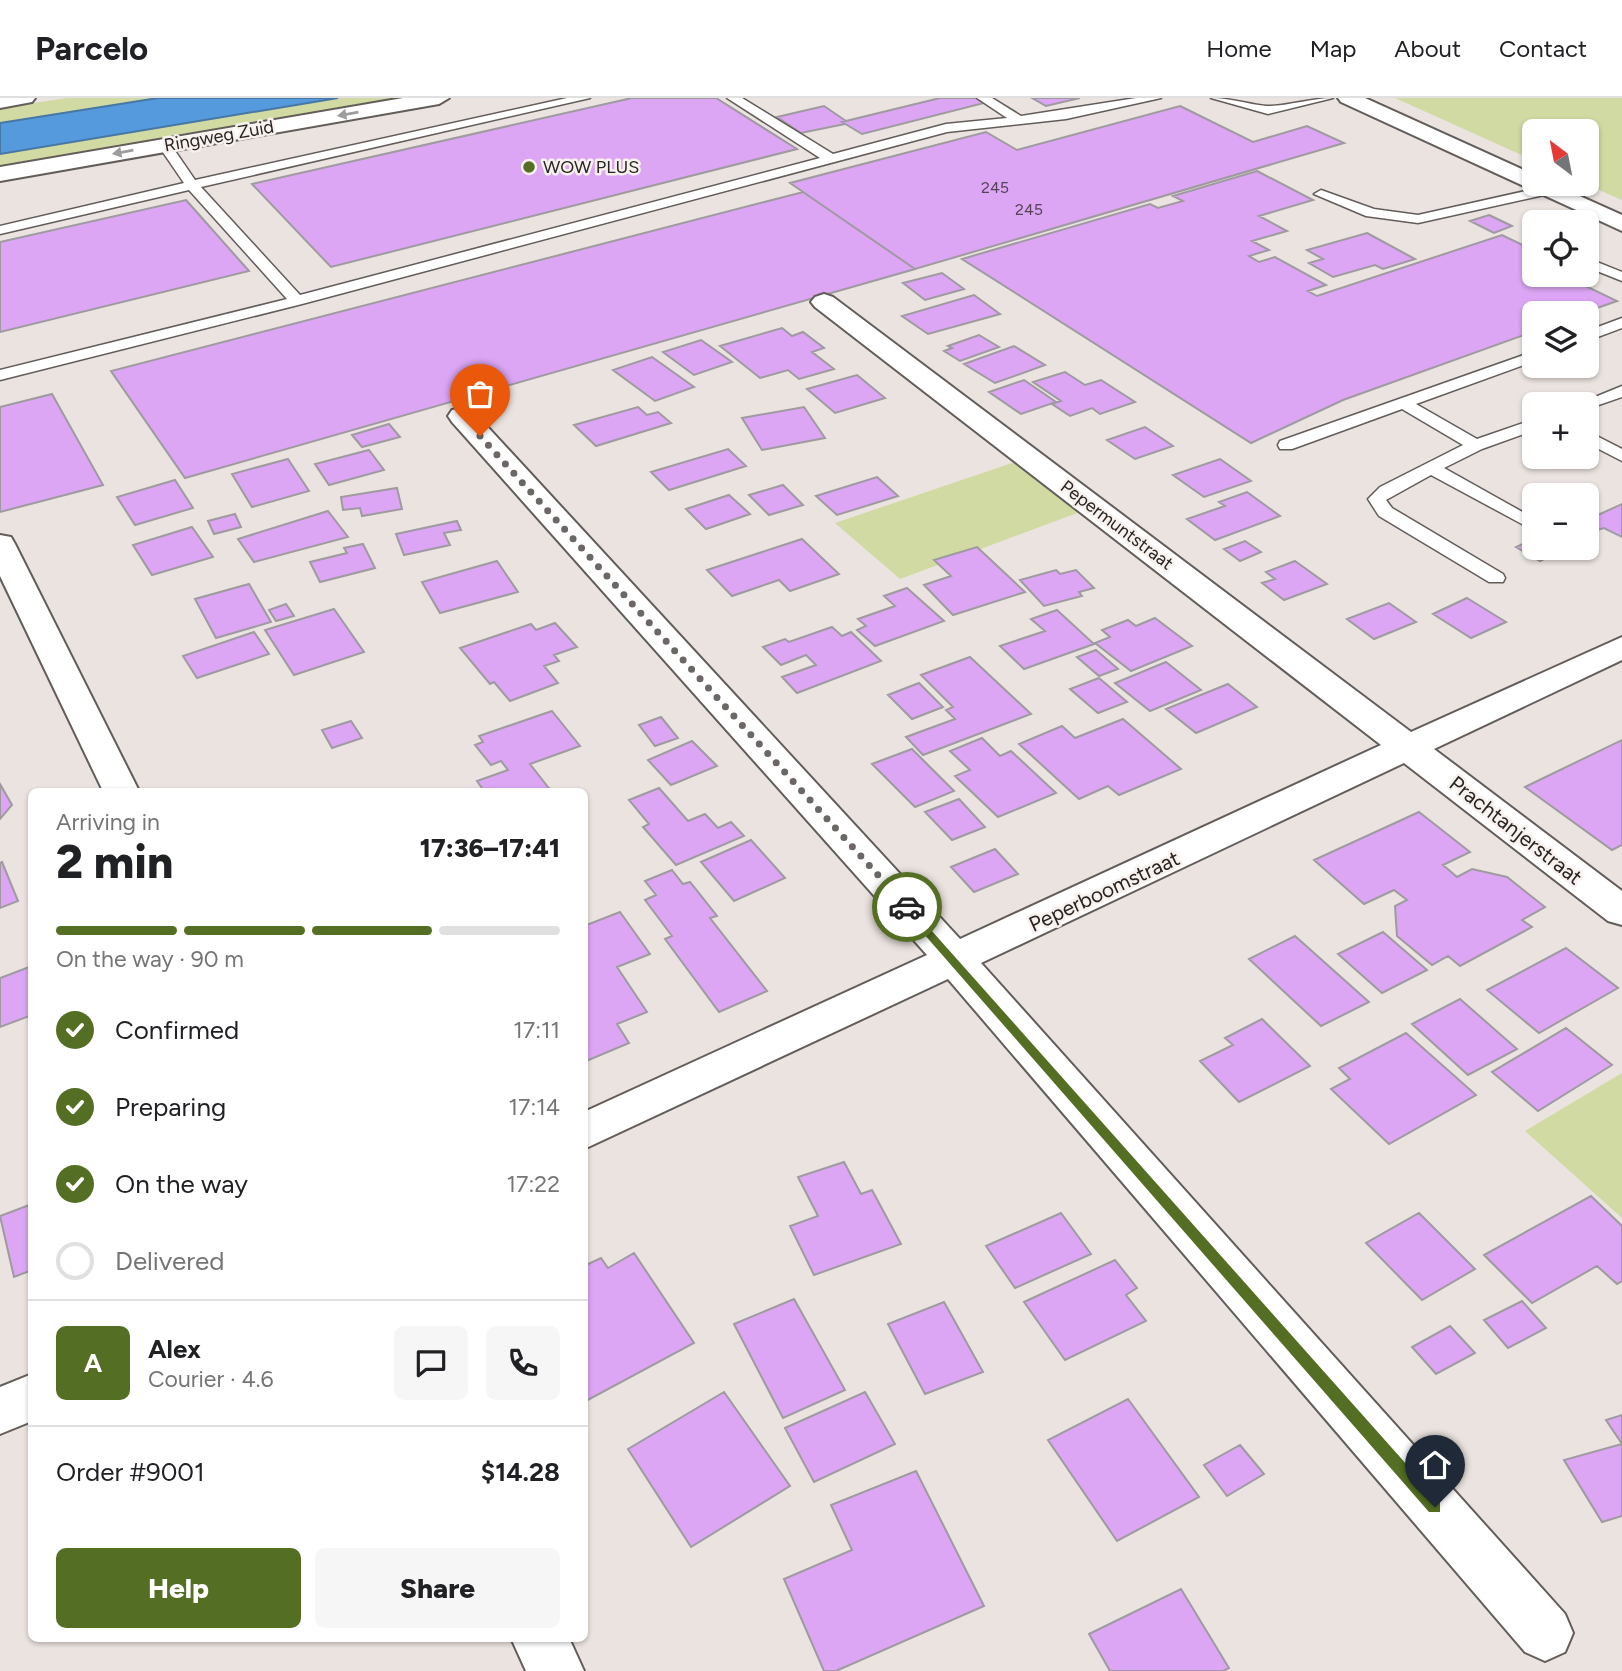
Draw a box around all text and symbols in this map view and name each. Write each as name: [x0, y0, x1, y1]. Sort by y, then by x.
text: Parcelo: [35, 29, 148, 68]
text: Home: [1206, 34, 1272, 63]
text: Map: [1310, 34, 1356, 63]
text: About: [1394, 34, 1461, 63]
text: Contact: [1499, 34, 1587, 63]
one-way arrow: [336, 109, 358, 120]
street label: Ringweg Zuid: [162, 116, 276, 156]
north arrow: [1522, 119, 1600, 196]
map controls: [1522, 119, 1599, 560]
one-way arrow: [112, 147, 134, 158]
place label: WOW PLUS: [543, 156, 639, 178]
marker: WOW PLUS: [521, 159, 537, 175]
house number: 245: [981, 178, 1009, 197]
house number: 245: [1015, 200, 1043, 219]
button: locate: [1522, 210, 1599, 287]
button: layers: [1522, 301, 1599, 378]
pin: [450, 364, 510, 436]
icon: bag: [461, 375, 499, 413]
button: +: [1522, 392, 1599, 469]
street label: Pepermuntstraat: [1056, 476, 1178, 575]
button: −: [1522, 483, 1599, 560]
street label: Prachtanjerstraat: [1445, 770, 1587, 890]
text: Arriving in: [56, 808, 160, 836]
text: 17:36–17:41: [420, 832, 560, 864]
text: 2 min: [56, 834, 173, 890]
street label: Peperboomstraat: [1025, 845, 1183, 937]
courier: [872, 872, 942, 942]
icon: car: [888, 888, 926, 926]
text: On the way · 90 m: [56, 945, 244, 973]
icon: check: [56, 1011, 94, 1049]
text: Confirmed: [115, 1014, 239, 1046]
text: 17:11: [513, 1016, 560, 1044]
icon: check: [56, 1088, 94, 1126]
text: Preparing: [115, 1091, 226, 1123]
text: 17:14: [509, 1093, 560, 1121]
icon: check: [56, 1165, 94, 1203]
text: On the way: [115, 1168, 248, 1200]
text: 17:22: [507, 1170, 560, 1198]
text: Delivered: [115, 1245, 224, 1277]
button: chat: [394, 1326, 468, 1400]
button: phone: [486, 1326, 560, 1400]
text: Alex: [148, 1333, 201, 1365]
text: A: [84, 1347, 102, 1379]
text: Courier · 4.6: [148, 1365, 274, 1393]
pin: [1405, 1435, 1465, 1507]
icon: home: [1416, 1446, 1454, 1484]
text: Order #9001: [56, 1456, 205, 1488]
text: $14.28: [481, 1456, 560, 1488]
button: Help: [56, 1548, 301, 1628]
button: Share: [315, 1548, 560, 1628]

